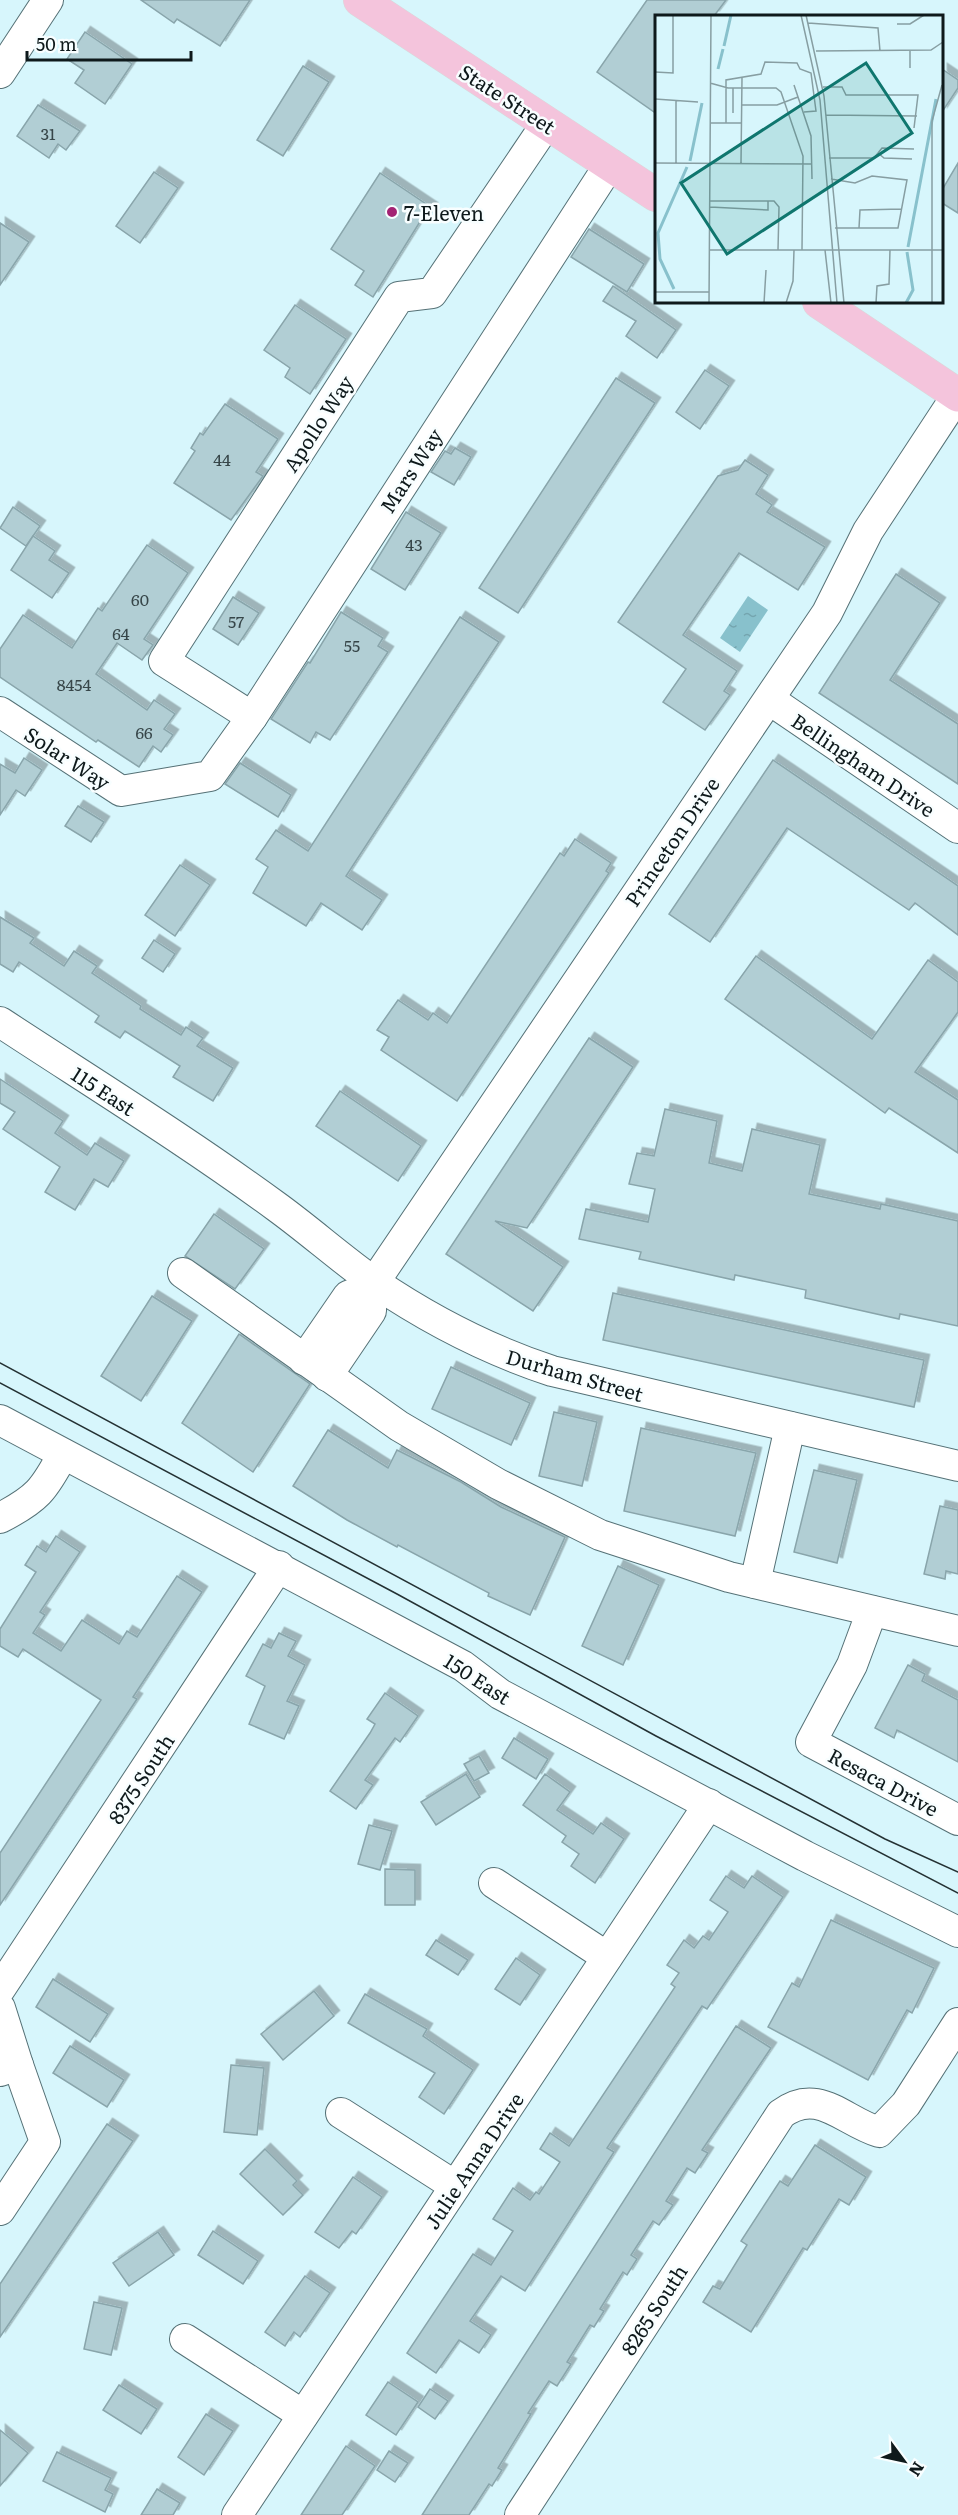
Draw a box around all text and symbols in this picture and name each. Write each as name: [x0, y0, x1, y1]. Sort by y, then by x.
inset map: [655, 15, 943, 303]
scale bar: [27, 24, 190, 62]
text: 50 m: [36, 30, 77, 57]
street label: State Street: [454, 56, 562, 140]
house number: 31: [40, 121, 56, 145]
place label: 7-Eleven: [404, 197, 484, 227]
marker: 7-Eleven: [385, 205, 399, 219]
street label: Apollo Way: [275, 368, 360, 477]
street label: Mars Way: [371, 421, 449, 518]
house number: 44: [213, 447, 231, 471]
house number: 43: [405, 532, 423, 556]
house number: 60: [131, 587, 149, 611]
house number: 57: [228, 609, 244, 633]
house number: 64: [112, 621, 130, 645]
house number: 55: [344, 633, 360, 657]
house number: 8454: [57, 672, 91, 696]
street label: Bellingham Drive: [786, 705, 942, 823]
street label: Solar Way: [19, 718, 117, 796]
house number: 66: [135, 720, 153, 744]
street label: Princeton Drive: [616, 770, 726, 912]
street label: 115 East: [66, 1058, 142, 1122]
street label: Durham Street: [503, 1340, 647, 1408]
street label: 150 East: [439, 1645, 517, 1711]
street label: 8375 South: [100, 1727, 180, 1829]
street label: Resaca Drive: [824, 1739, 944, 1823]
street label: Julie Anna Drive: [416, 2086, 530, 2234]
street label: 8265 South: [612, 2258, 694, 2360]
north arrow: [874, 2431, 934, 2491]
text: N: [904, 2458, 931, 2482]

